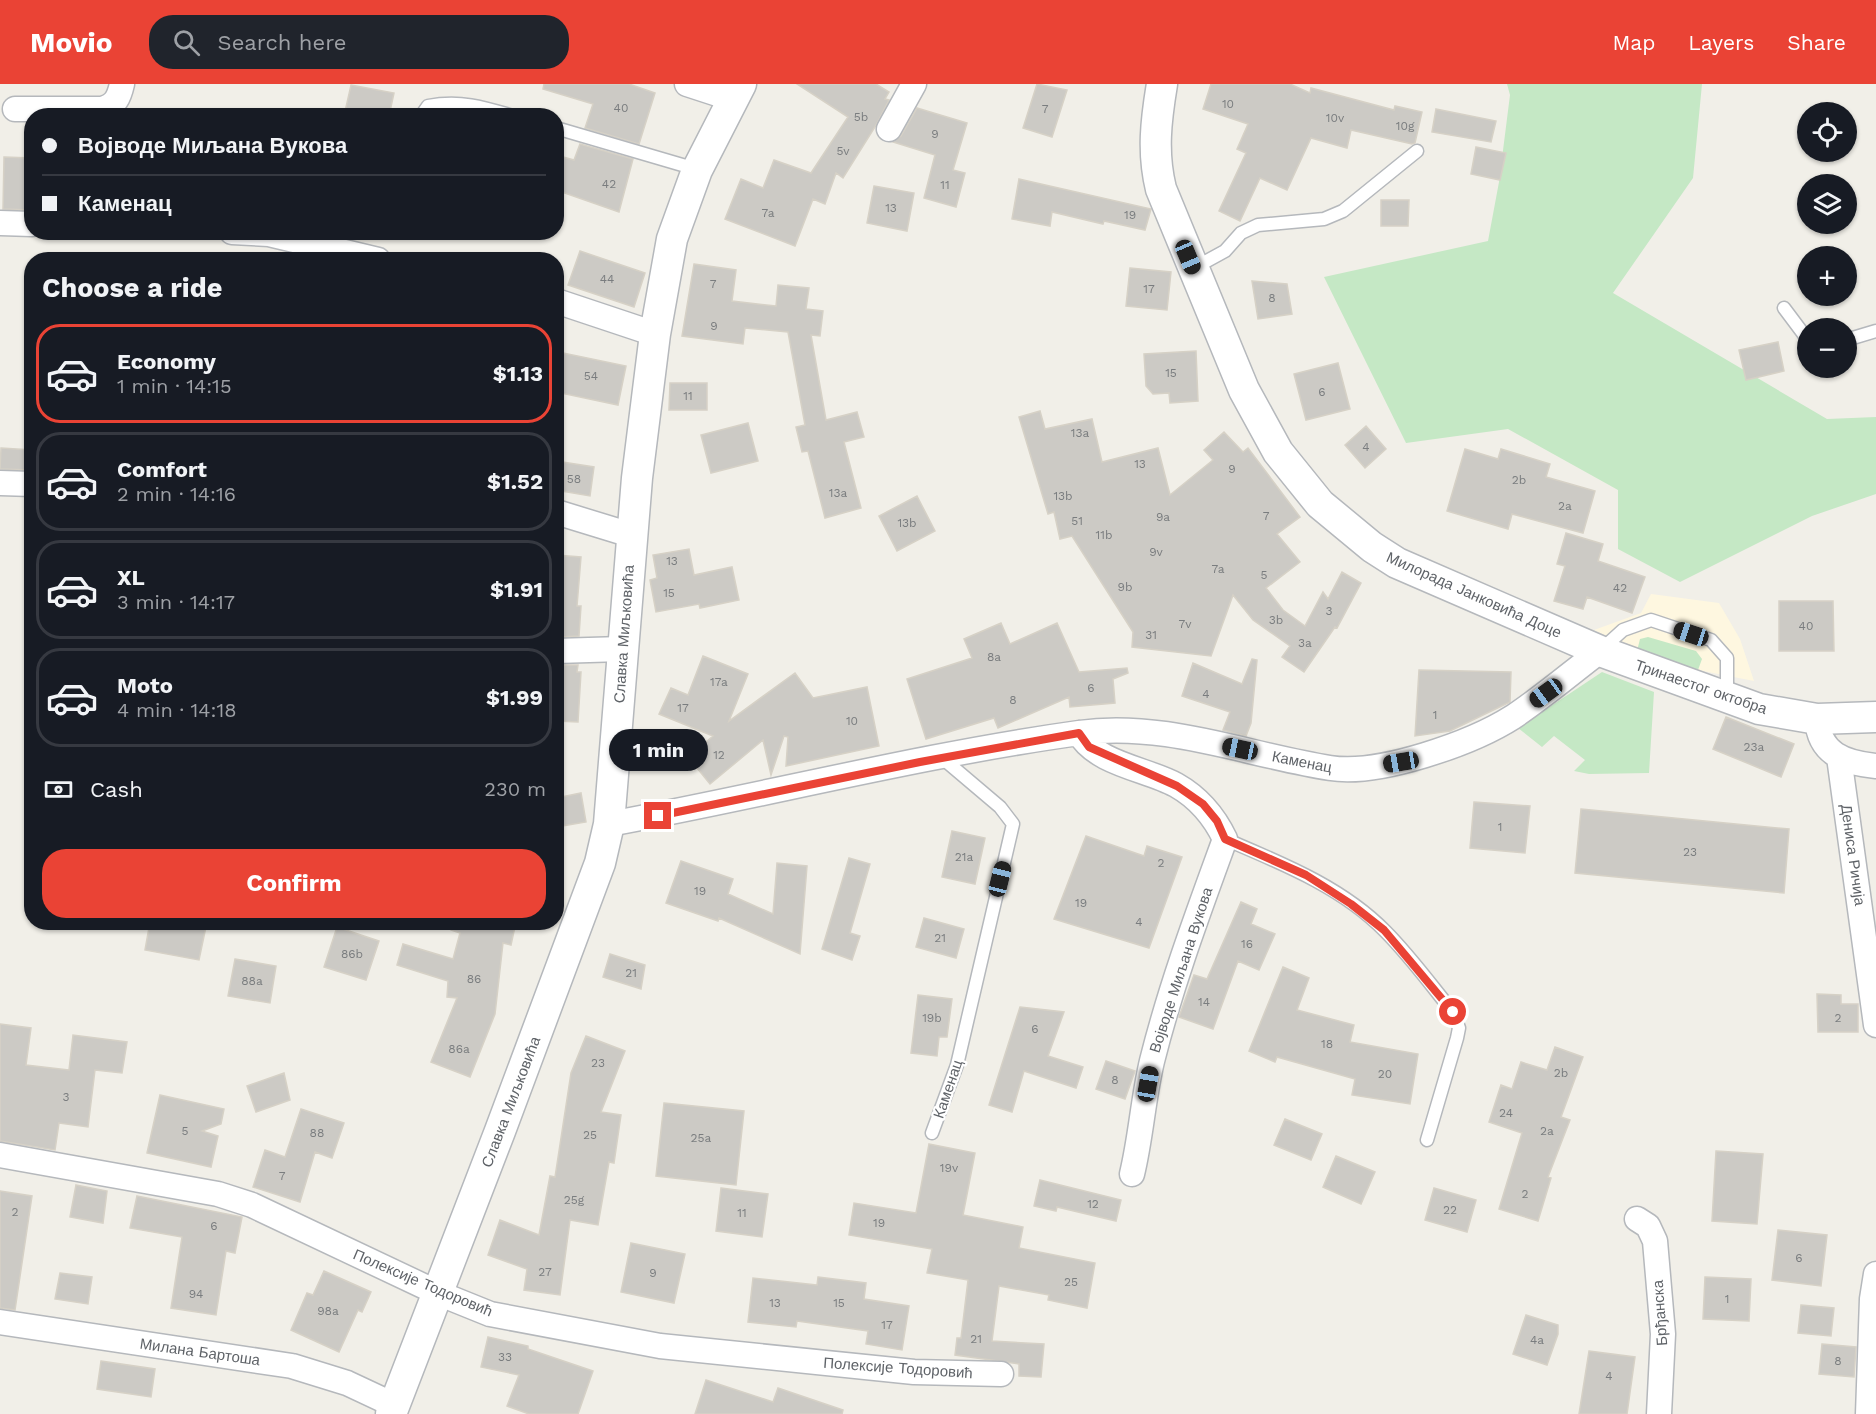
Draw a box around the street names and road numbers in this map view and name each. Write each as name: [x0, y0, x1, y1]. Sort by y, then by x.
street label: Милорада Јанковића Доце: [1384, 548, 1564, 642]
street label: Славка Миљковића: [610, 563, 638, 704]
street label: Тринаестог октобра: [1633, 656, 1770, 718]
street label: Каменац: [1270, 747, 1334, 777]
street label: Дениса Ричија: [1837, 803, 1869, 908]
street label: Војводе Миљана Вукова: [1146, 884, 1216, 1055]
street label: Славка Миљковића: [478, 1033, 545, 1170]
street label: Каменац: [930, 1057, 967, 1121]
street label: Полексије Тодоровић: [351, 1245, 495, 1321]
street label: Брђанска: [1649, 1279, 1671, 1346]
street label: Милана Бартоша: [139, 1335, 262, 1369]
street label: Полексије Тодоровић: [823, 1354, 973, 1382]

